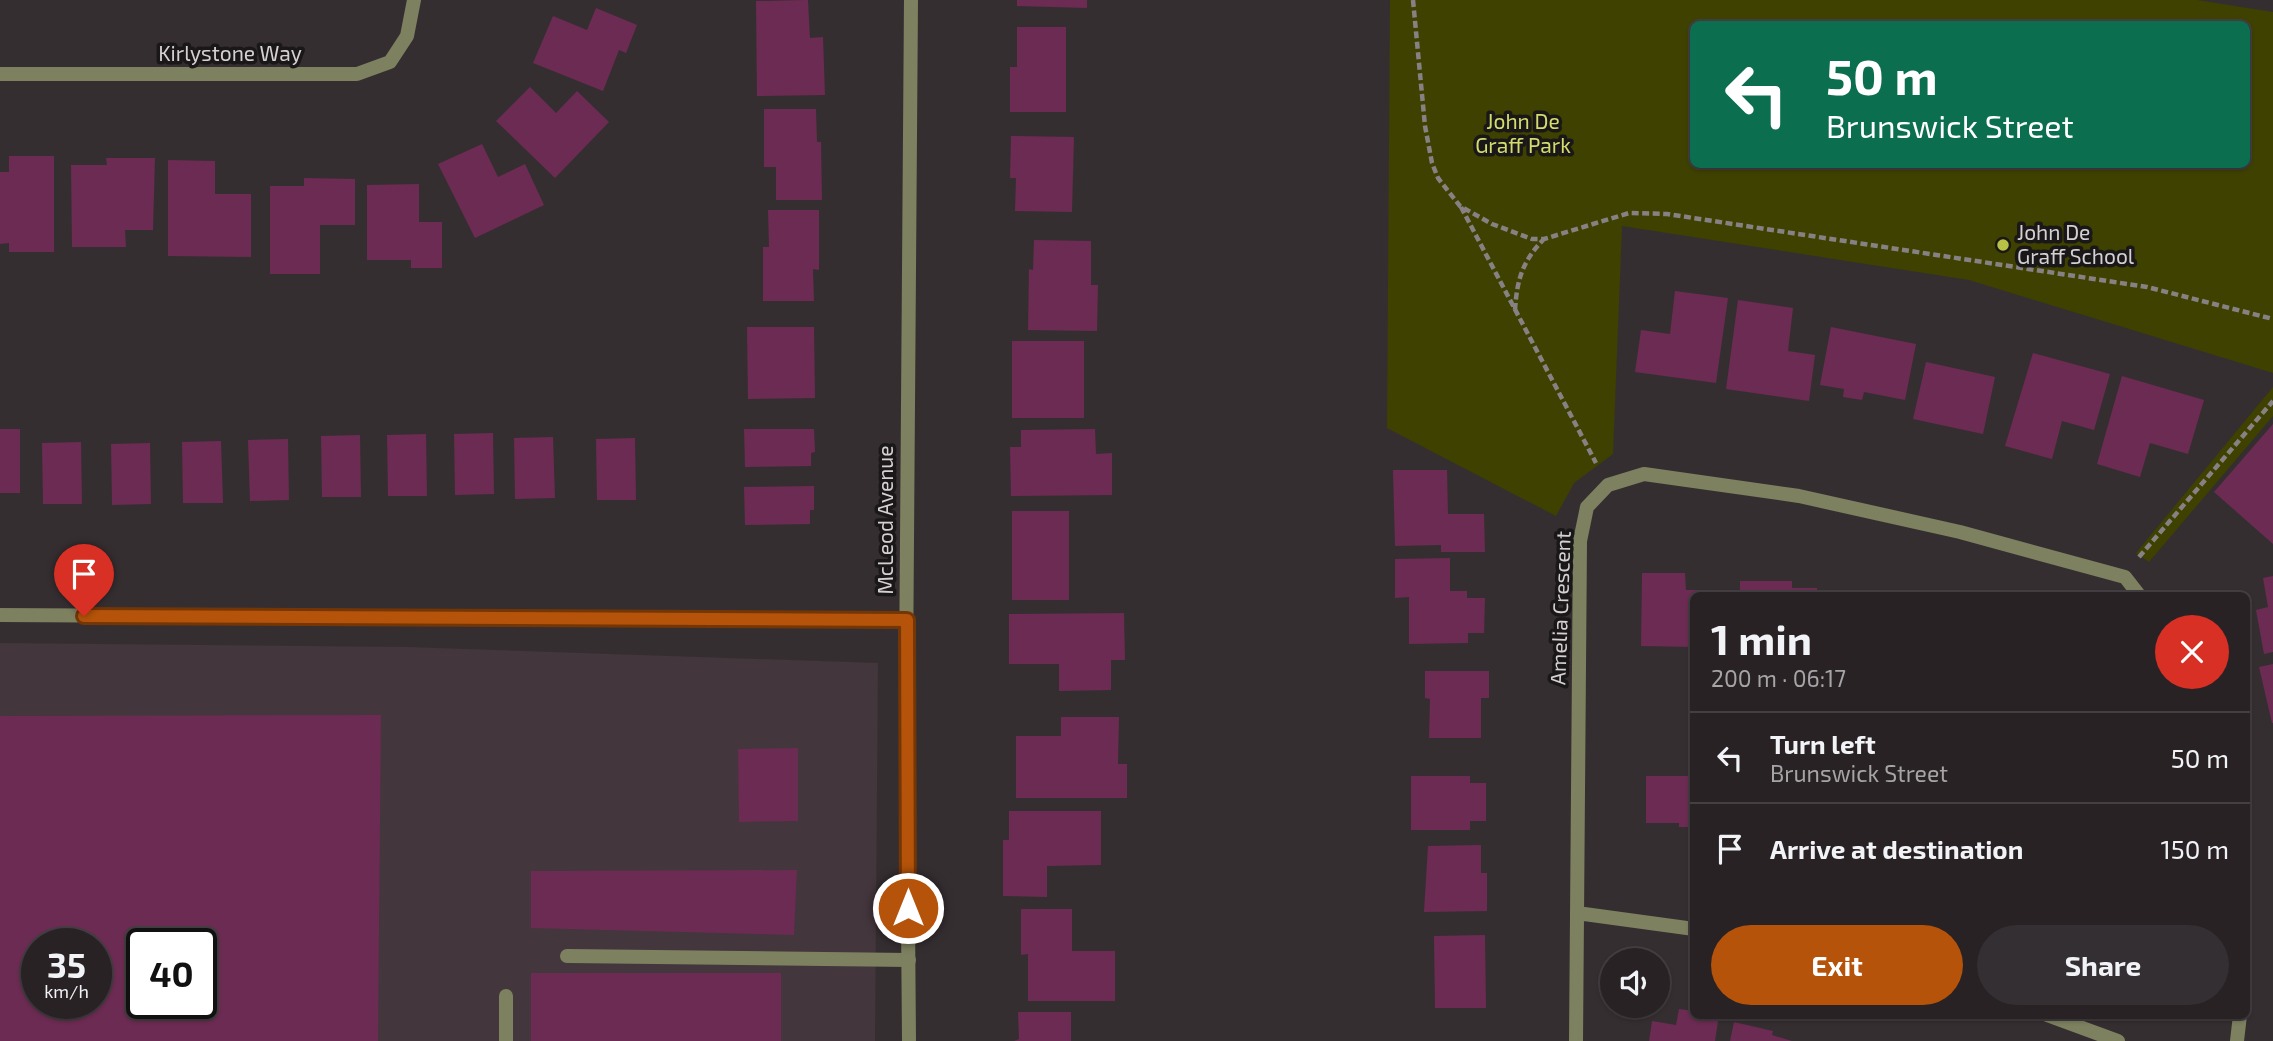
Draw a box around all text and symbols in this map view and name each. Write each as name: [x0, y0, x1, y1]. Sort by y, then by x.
street label: Kirlystone Way: [158, 40, 302, 65]
text: 50 m: [1826, 46, 1938, 105]
icon: left: [1711, 49, 1802, 140]
text: Brunswick Street: [1826, 106, 2074, 144]
park label: John De Graff Park: [1475, 108, 1571, 157]
place label: John De Graff School: [2017, 219, 2135, 268]
marker: John De Graff School: [1995, 237, 2011, 253]
street label: McLeod Avenue: [872, 445, 897, 595]
street label: Amelia Crescent: [1544, 531, 1575, 685]
pin: [54, 544, 114, 616]
icon: arrive: [65, 555, 103, 593]
text: 1 min: [1711, 613, 1812, 663]
button: close: [2155, 615, 2229, 689]
text: 200 m · 06:17: [1711, 664, 1846, 692]
text: Turn left: [1770, 728, 1876, 759]
icon: left: [1711, 739, 1749, 777]
text: 50 m: [2171, 742, 2229, 773]
text: Brunswick Street: [1770, 759, 1948, 787]
icon: arrive: [1711, 830, 1749, 868]
text: Arrive at destination: [1770, 833, 2023, 864]
text: 150 m: [2160, 833, 2229, 864]
position arrow: [871, 871, 945, 945]
button: Exit: [1711, 925, 1963, 1005]
button: Share: [1977, 925, 2229, 1005]
speed limit sign: 40: [126, 928, 217, 1019]
text: 35: [47, 943, 86, 985]
map controls: [1600, 948, 1670, 1018]
button: sound: [1600, 948, 1670, 1018]
text: km/h: [44, 980, 89, 1002]

